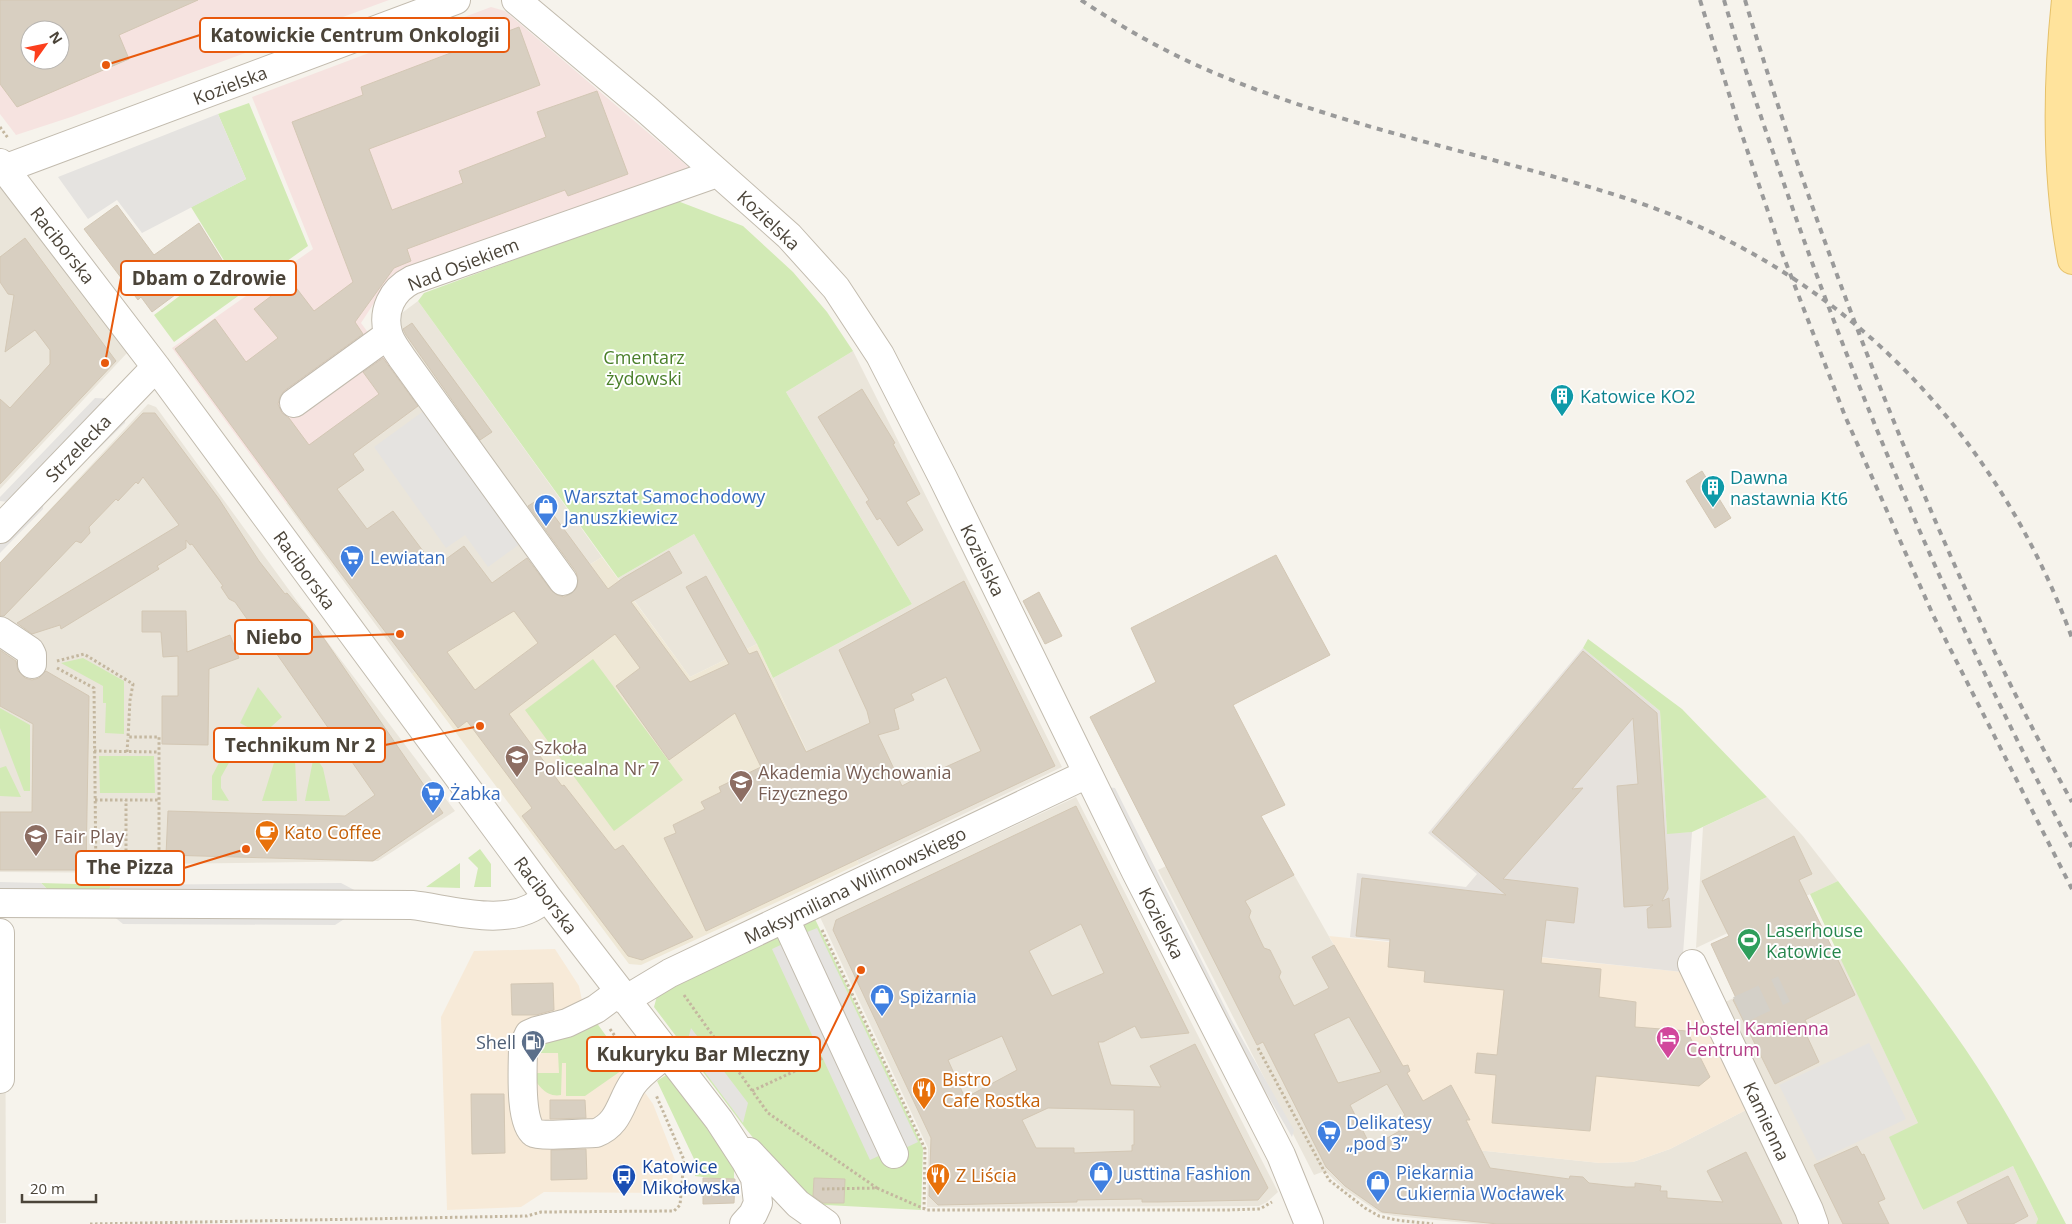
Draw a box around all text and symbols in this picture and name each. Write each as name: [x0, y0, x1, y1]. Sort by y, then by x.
callout: Katowickie Centrum Onkologii: [200, 18, 509, 52]
north arrow: [20, 20, 70, 70]
text: Katowickie Centrum Onkologii: [210, 22, 500, 48]
text: N: [45, 28, 67, 48]
street label: Kozielska: [190, 60, 270, 110]
street label: Kozielska: [732, 185, 806, 255]
street label: Raciborska: [25, 202, 101, 288]
street label: Nad Osiekiem: [404, 232, 522, 296]
callout: Dbam o Zdrowie: [121, 261, 296, 295]
text: Dbam o Zdrowie: [132, 265, 286, 291]
park label: Cmentarz żydowski: [603, 345, 685, 390]
building icon: Katowice KO2: [1549, 383, 1575, 417]
place label: Katowice KO2: [1580, 384, 1695, 408]
street label: Strzelecka: [40, 409, 116, 487]
place label: Dawna nastawnia Kt6: [1730, 465, 1848, 510]
building icon: Dawna nastawnia Kt6: [1700, 474, 1726, 508]
place label: Warsztat Samochodowy Januszkiewicz: [562, 484, 766, 529]
shop icon: Warsztat Samochodowy Januszkiewicz: [533, 493, 559, 527]
street label: Kozielska: [955, 520, 1011, 600]
street label: Raciborska: [268, 526, 342, 614]
supermarket icon: Lewiatan: [339, 544, 365, 578]
place label: Lewiatan: [370, 545, 445, 569]
callout: Niebo: [235, 620, 312, 654]
text: Niebo: [246, 624, 302, 650]
callout: Technikum Nr 2: [214, 728, 385, 762]
text: Technikum Nr 2: [225, 732, 375, 758]
place label: Szkoła Policealna Nr 7: [534, 735, 660, 780]
school or university icon: Szkoła Policealna Nr 7: [504, 744, 530, 778]
place label: Akademia Wychowania Fizycznego: [758, 760, 952, 805]
school or university icon: Akademia Wychowania Fizycznego: [728, 769, 754, 803]
supermarket icon: Żabka: [420, 780, 446, 814]
place label: Żabka: [450, 781, 501, 805]
cafe icon: Kato Coffee: [254, 819, 280, 853]
place label: Kato Coffee: [284, 820, 381, 844]
street label: Maksymiliana Wilimowskiego: [740, 821, 970, 949]
school or university icon: Fair Play: [23, 823, 49, 857]
place label: Fair Play: [54, 824, 125, 848]
callout: The Pizza: [76, 851, 184, 885]
street label: Raciborska: [509, 851, 583, 939]
text: The Pizza: [86, 854, 174, 880]
street label: Kozielska: [1134, 883, 1190, 963]
place label: Laserhouse Katowice: [1766, 918, 1863, 963]
sports icon: Laserhouse Katowice: [1736, 927, 1762, 961]
shop icon: Spiżarnia: [869, 983, 895, 1017]
place label: Spiżarnia: [900, 984, 977, 1008]
place label: Hostel Kamienna Centrum: [1686, 1016, 1829, 1061]
hotel icon: Hostel Kamienna Centrum: [1655, 1025, 1681, 1059]
fuel station icon: Shell: [520, 1029, 546, 1063]
place label: Shell: [476, 1030, 516, 1054]
callout: Kukuryku Bar Mleczny: [587, 1037, 820, 1071]
text: Kukuryku Bar Mleczny: [596, 1041, 810, 1067]
place label: Bistro Cafe Rostka: [942, 1067, 1041, 1112]
restaurant icon: Bistro Cafe Rostka: [911, 1076, 937, 1110]
street label: Kamienna: [1738, 1078, 1796, 1164]
place label: Delikatesy „pod 3”: [1346, 1110, 1433, 1155]
supermarket icon: Delikatesy „pod 3”: [1316, 1119, 1342, 1153]
place label: Katowice Mikołowska: [642, 1154, 740, 1199]
shop icon: Justtina Fashion: [1088, 1160, 1114, 1194]
place label: Piekarnia Cukiernia Wocławek: [1396, 1160, 1565, 1205]
place label: Justtina Fashion: [1116, 1161, 1251, 1185]
restaurant icon: Z Liścia: [925, 1162, 951, 1196]
bus stop icon: Katowice Mikołowska: [611, 1163, 637, 1197]
place label: Z Liścia: [956, 1163, 1017, 1187]
shop icon: Piekarnia Cukiernia Wocławek: [1365, 1169, 1391, 1203]
scale bar: [22, 1172, 96, 1204]
text: 20 m: [30, 1178, 65, 1198]

